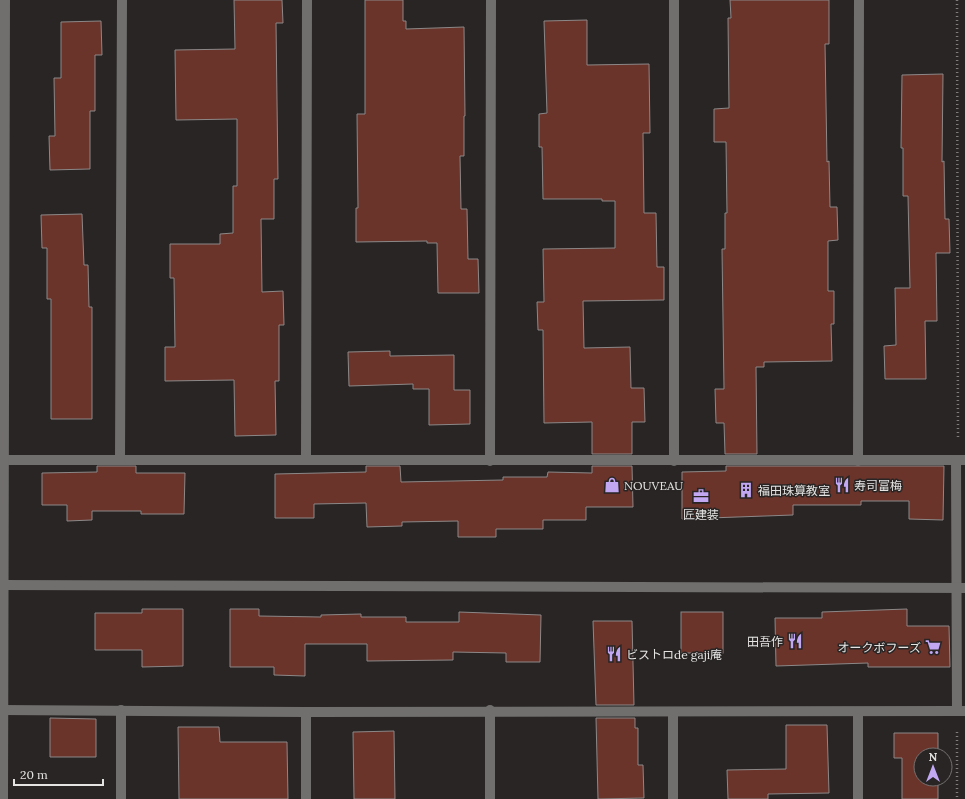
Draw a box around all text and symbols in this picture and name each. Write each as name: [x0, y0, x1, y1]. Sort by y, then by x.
shop icon: NOUVEAU: [603, 476, 621, 494]
restaurant icon: 寿司富梅: [833, 476, 851, 494]
place label: NOUVEAU: [624, 478, 683, 493]
place label: 寿司富梅: [854, 478, 902, 493]
building icon: 福田珠算教室: [737, 481, 755, 499]
place label: 福田珠算教室: [758, 483, 830, 498]
office icon: 匠建装: [692, 487, 710, 505]
place label: 匠建装: [683, 507, 719, 522]
restaurant icon: 田吾作: [786, 632, 804, 650]
place label: 田吾作: [747, 634, 783, 649]
supermarket icon: オークボフーズ: [924, 638, 942, 656]
place label: オークボフーズ: [838, 640, 921, 655]
restaurant icon: ビストロde gaji庵: [605, 645, 623, 663]
place label: ビストロde gaji庵: [626, 647, 722, 662]
north arrow: [913, 747, 953, 787]
text: N: [929, 750, 938, 764]
scale bar: [14, 761, 103, 787]
text: 20 m: [20, 767, 48, 782]

